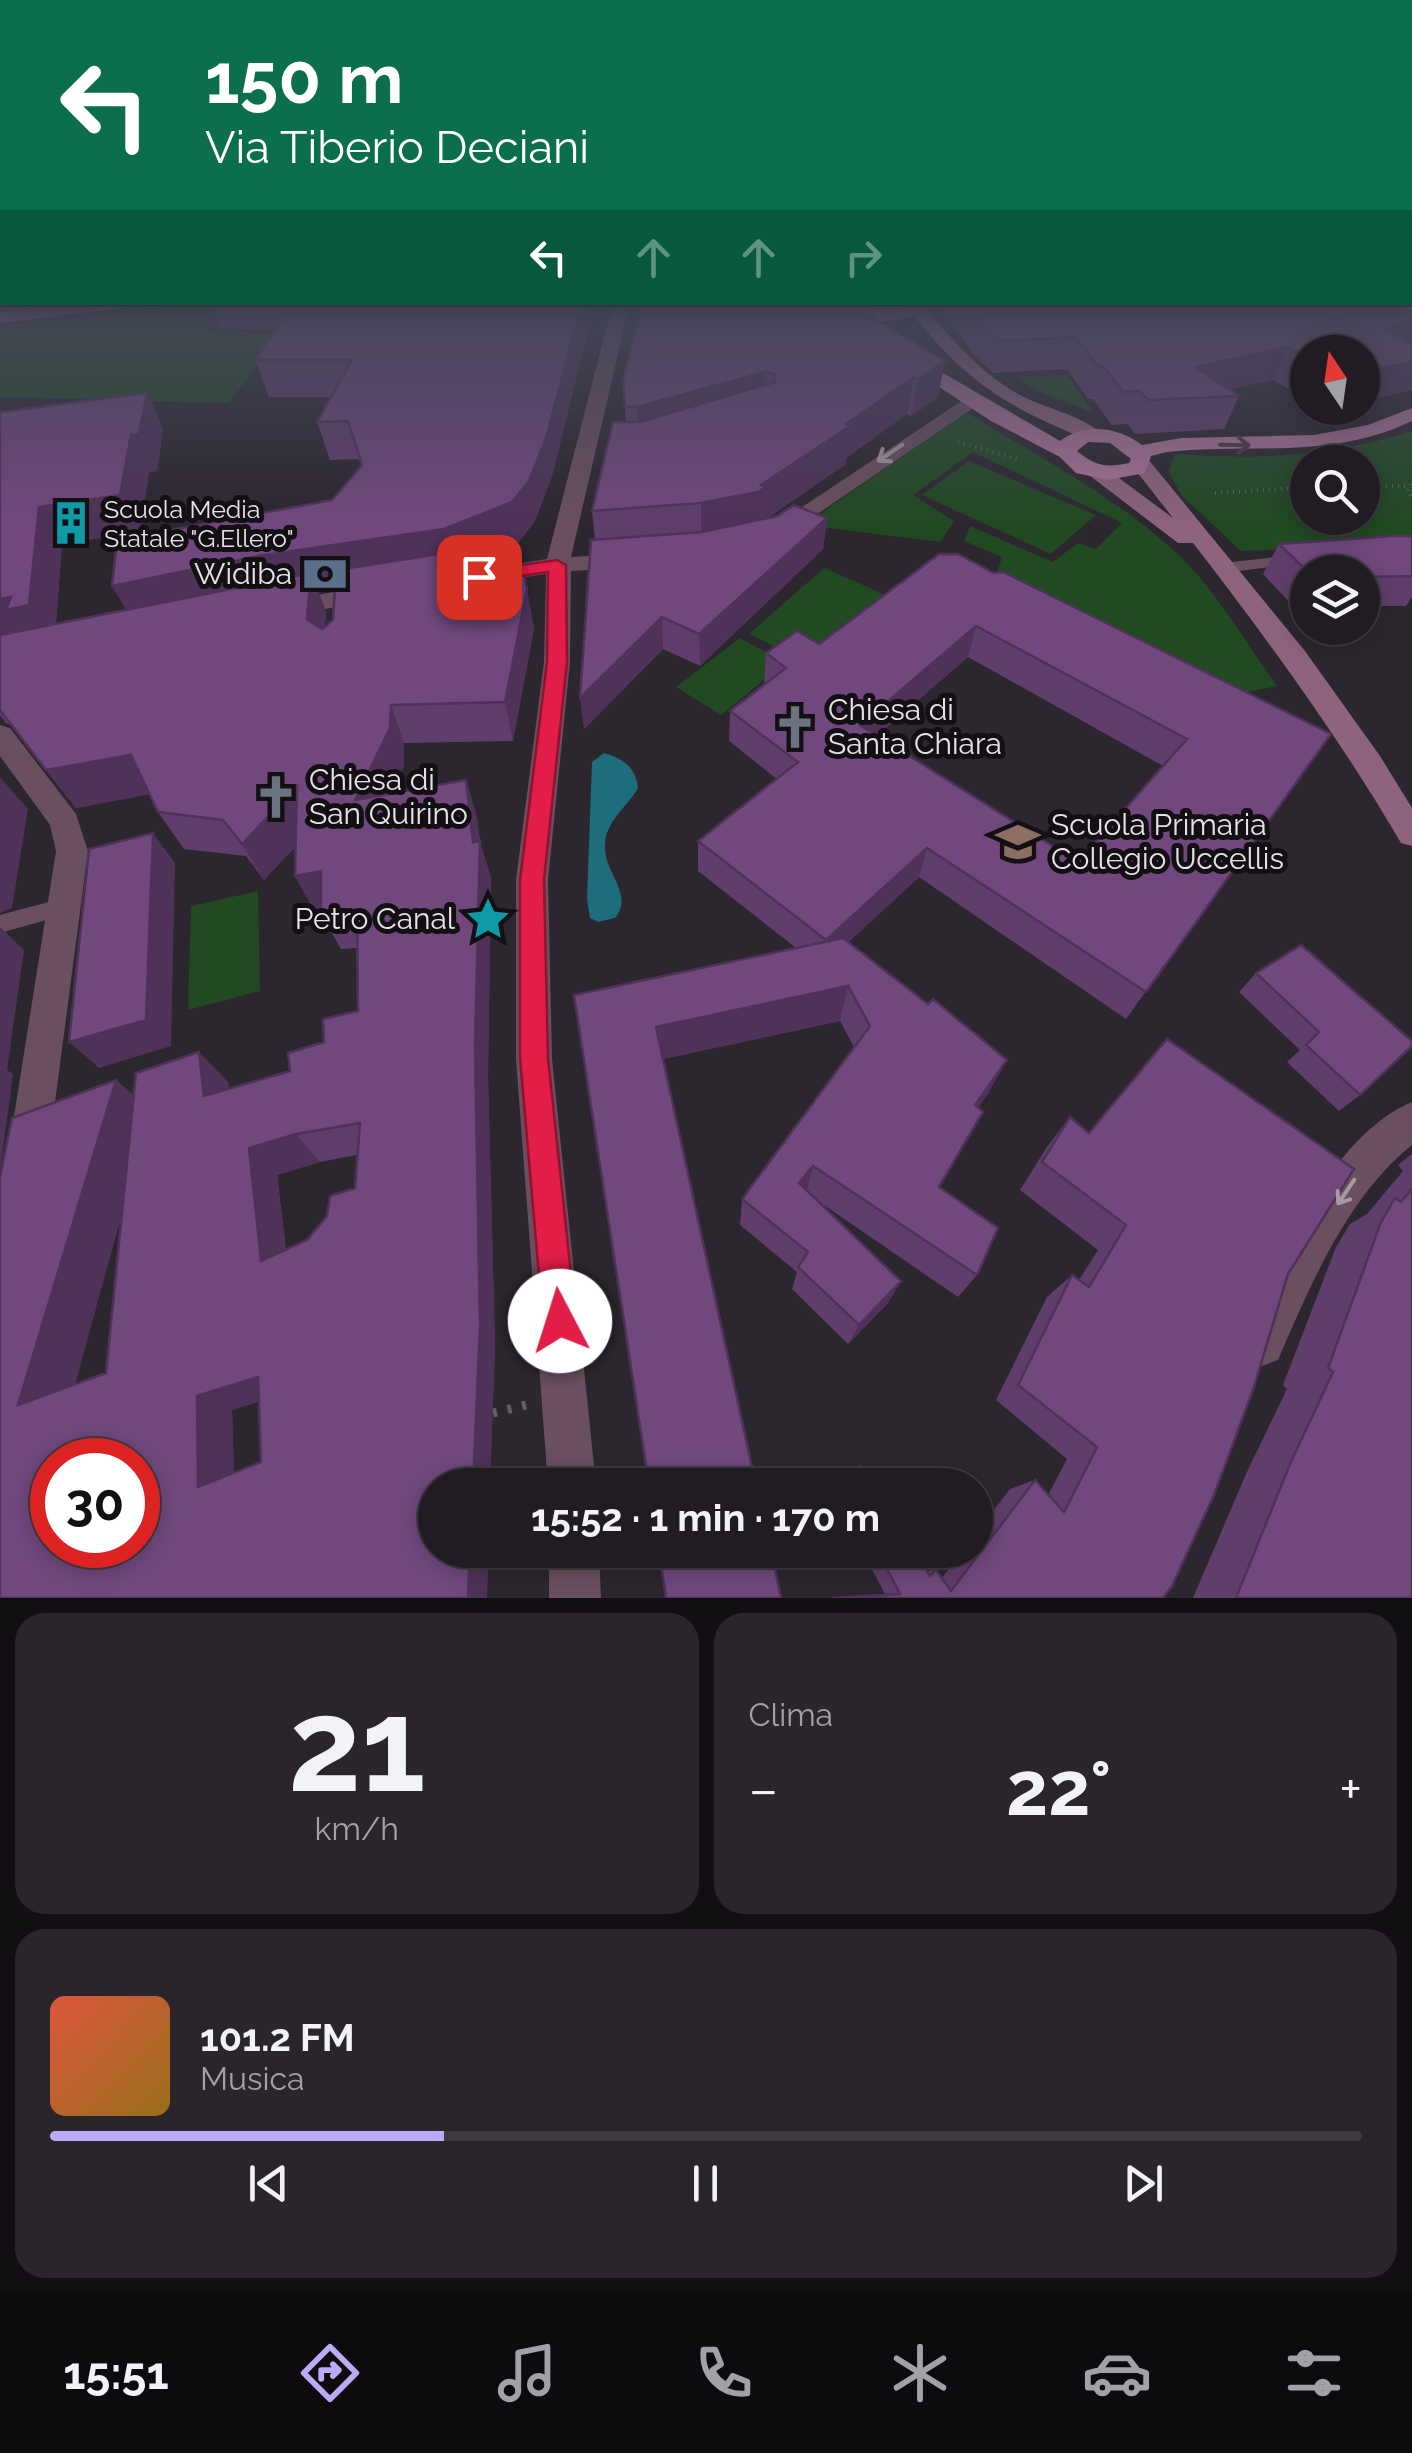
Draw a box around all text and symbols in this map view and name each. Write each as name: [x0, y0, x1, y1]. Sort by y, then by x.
text: 150 m: [205, 37, 403, 119]
icon: left: [40, 40, 170, 170]
text: Via Tiberio Deciani: [205, 121, 589, 174]
icon: left: [521, 230, 576, 285]
icon: ahead: [626, 230, 681, 285]
icon: ahead: [731, 230, 786, 285]
icon: right: [836, 230, 891, 285]
north arrow: [1290, 335, 1380, 425]
map controls: [1290, 335, 1380, 645]
one-way arrow: [1218, 435, 1250, 454]
one-way arrow: [876, 442, 904, 463]
button: search: [1290, 445, 1380, 535]
place label: Scuola Media Statale "G.Ellero": [104, 494, 294, 553]
building icon: Scuola Media Statale "G.Ellero": [47, 499, 95, 547]
pin: [437, 535, 522, 620]
bank icon: Widiba: [301, 550, 349, 598]
icon: arrive: [452, 550, 507, 605]
button: layers: [1290, 555, 1380, 645]
place label: Widiba: [194, 556, 292, 591]
place label: Chiesa di Santa Chiara: [828, 692, 1002, 761]
church icon: Chiesa di Santa Chiara: [771, 703, 819, 751]
place label: Chiesa di San Quirino: [309, 762, 468, 831]
church icon: Chiesa di San Quirino: [252, 773, 300, 821]
place label: Scuola Primaria Collegio Uccellis: [1051, 807, 1284, 876]
school or university icon: Scuola Primaria Collegio Uccellis: [994, 818, 1042, 866]
place icon: Petro Canal: [464, 895, 512, 943]
place label: Petro Canal: [295, 901, 456, 936]
one-way arrow: [1336, 1177, 1357, 1205]
position arrow: [508, 1269, 612, 1373]
speed limit sign: 30: [30, 1438, 160, 1568]
text: 15:52 · 1 min · 170 m: [531, 1495, 880, 1540]
text: 21: [288, 1669, 426, 1821]
text: Clima: [749, 1696, 833, 1733]
text: 22°: [1006, 1744, 1111, 1833]
text: −: [749, 1757, 778, 1822]
text: +: [1339, 1757, 1362, 1822]
text: km/h: [315, 1810, 399, 1847]
text: 101.2 FM: [200, 2015, 355, 2060]
text: Musica: [200, 2060, 305, 2097]
icon: previous: [241, 2156, 296, 2211]
icon: pause: [678, 2156, 733, 2211]
icon: next: [1116, 2156, 1171, 2211]
icon: directions: [295, 2338, 365, 2408]
icon: music: [492, 2338, 562, 2408]
icon: phone: [689, 2338, 759, 2408]
icon: climate: [885, 2338, 955, 2408]
icon: car: [1082, 2338, 1152, 2408]
icon: filters: [1279, 2338, 1349, 2408]
text: 15:51: [63, 2347, 169, 2400]

